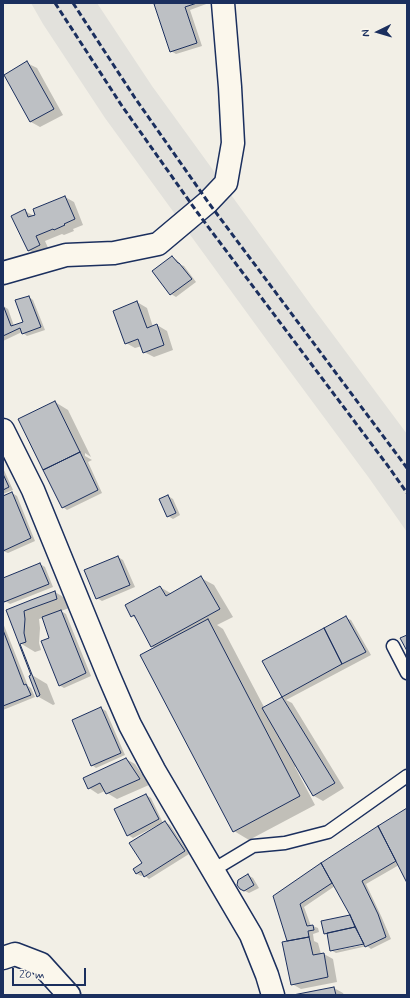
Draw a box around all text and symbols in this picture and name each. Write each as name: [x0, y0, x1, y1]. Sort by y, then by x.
north arrow: [358, 12, 398, 52]
text: N: [359, 29, 373, 37]
scale bar: [14, 960, 88, 986]
text: 20 m: [19, 967, 45, 983]

